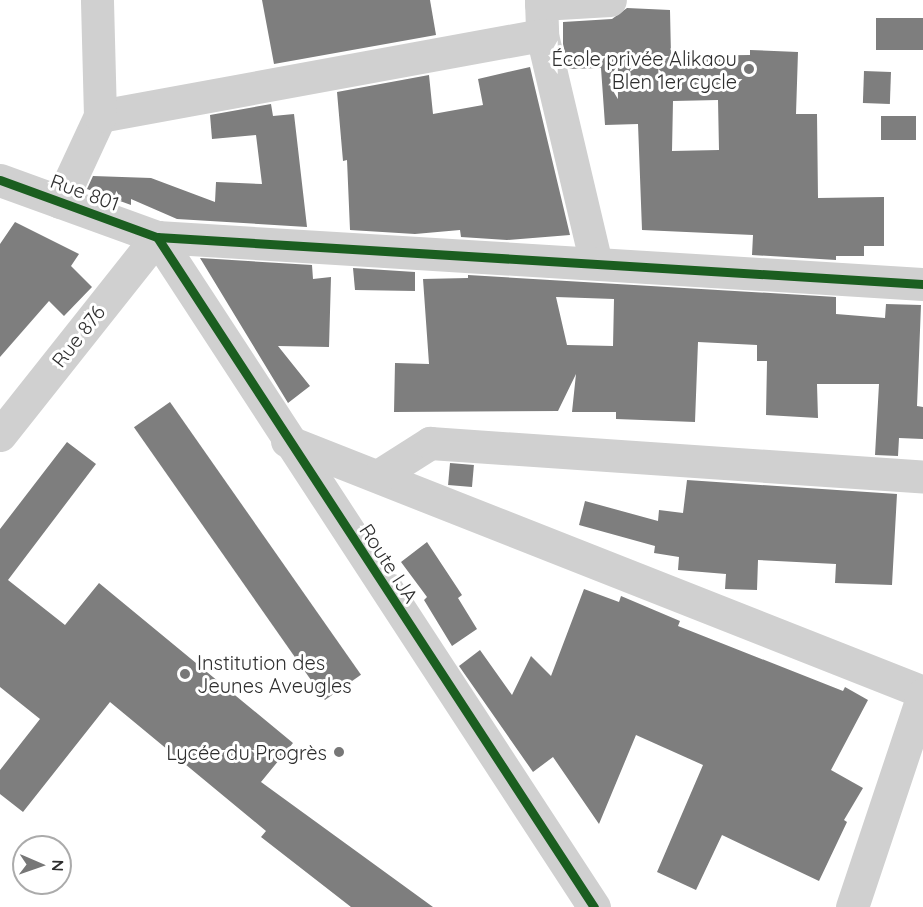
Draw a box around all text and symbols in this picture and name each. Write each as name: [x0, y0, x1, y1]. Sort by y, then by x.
place label: École privée Alikaou Blen 1er cycle: [551, 46, 737, 93]
marker: École privée Alikaou Blen 1er cycle: [742, 62, 756, 76]
street label: Rue 801: [47, 169, 123, 215]
street label: Rue 876: [46, 300, 110, 372]
street label: Route IJA: [355, 519, 423, 607]
place label: Institution des Jeunes Aveugles: [197, 650, 352, 697]
marker: Institution des Jeunes Aveugles: [178, 667, 192, 681]
place label: Lycée du Progrès: [166, 740, 327, 764]
marker: Lycée du Progrès: [332, 745, 346, 759]
north arrow: [12, 835, 72, 895]
text: N: [48, 859, 68, 872]

